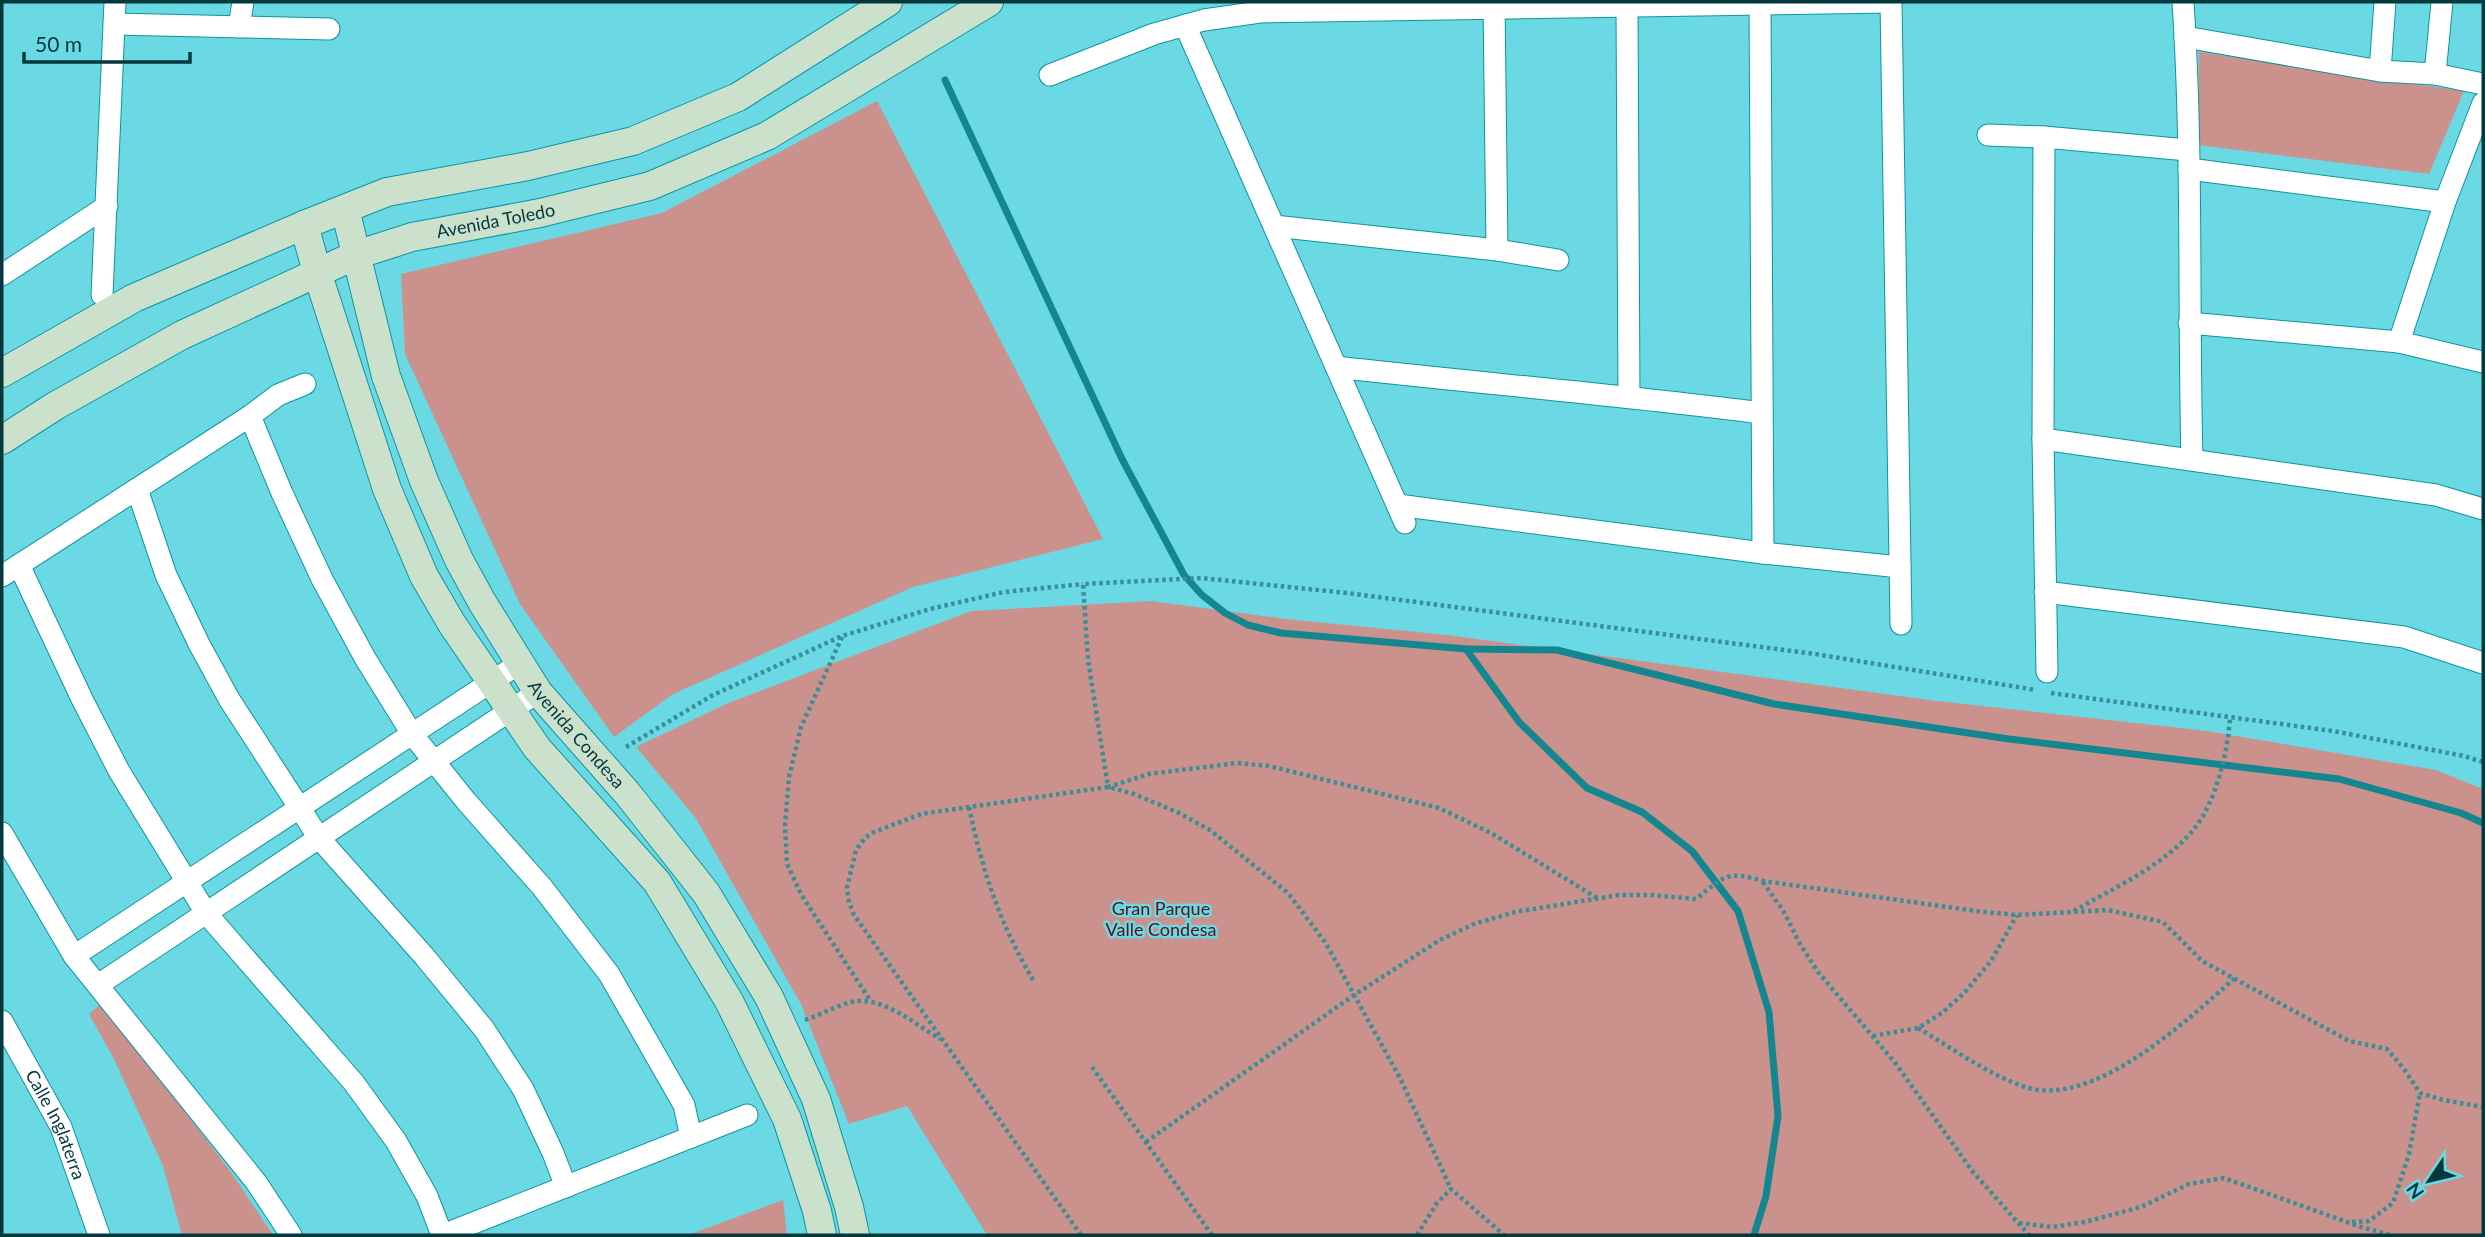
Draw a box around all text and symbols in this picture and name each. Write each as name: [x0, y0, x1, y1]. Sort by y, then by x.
scale bar: [24, 21, 191, 65]
text: 50 m: [35, 31, 82, 56]
street label: Avenida Toledo: [434, 198, 557, 242]
street label: Avenida Condesa: [524, 676, 630, 793]
park label: Gran Parque Valle Condesa: [1106, 897, 1216, 940]
street label: Calle Inglaterra: [21, 1065, 91, 1182]
north arrow: [2394, 1146, 2464, 1216]
text: N: [2401, 1178, 2428, 1204]

